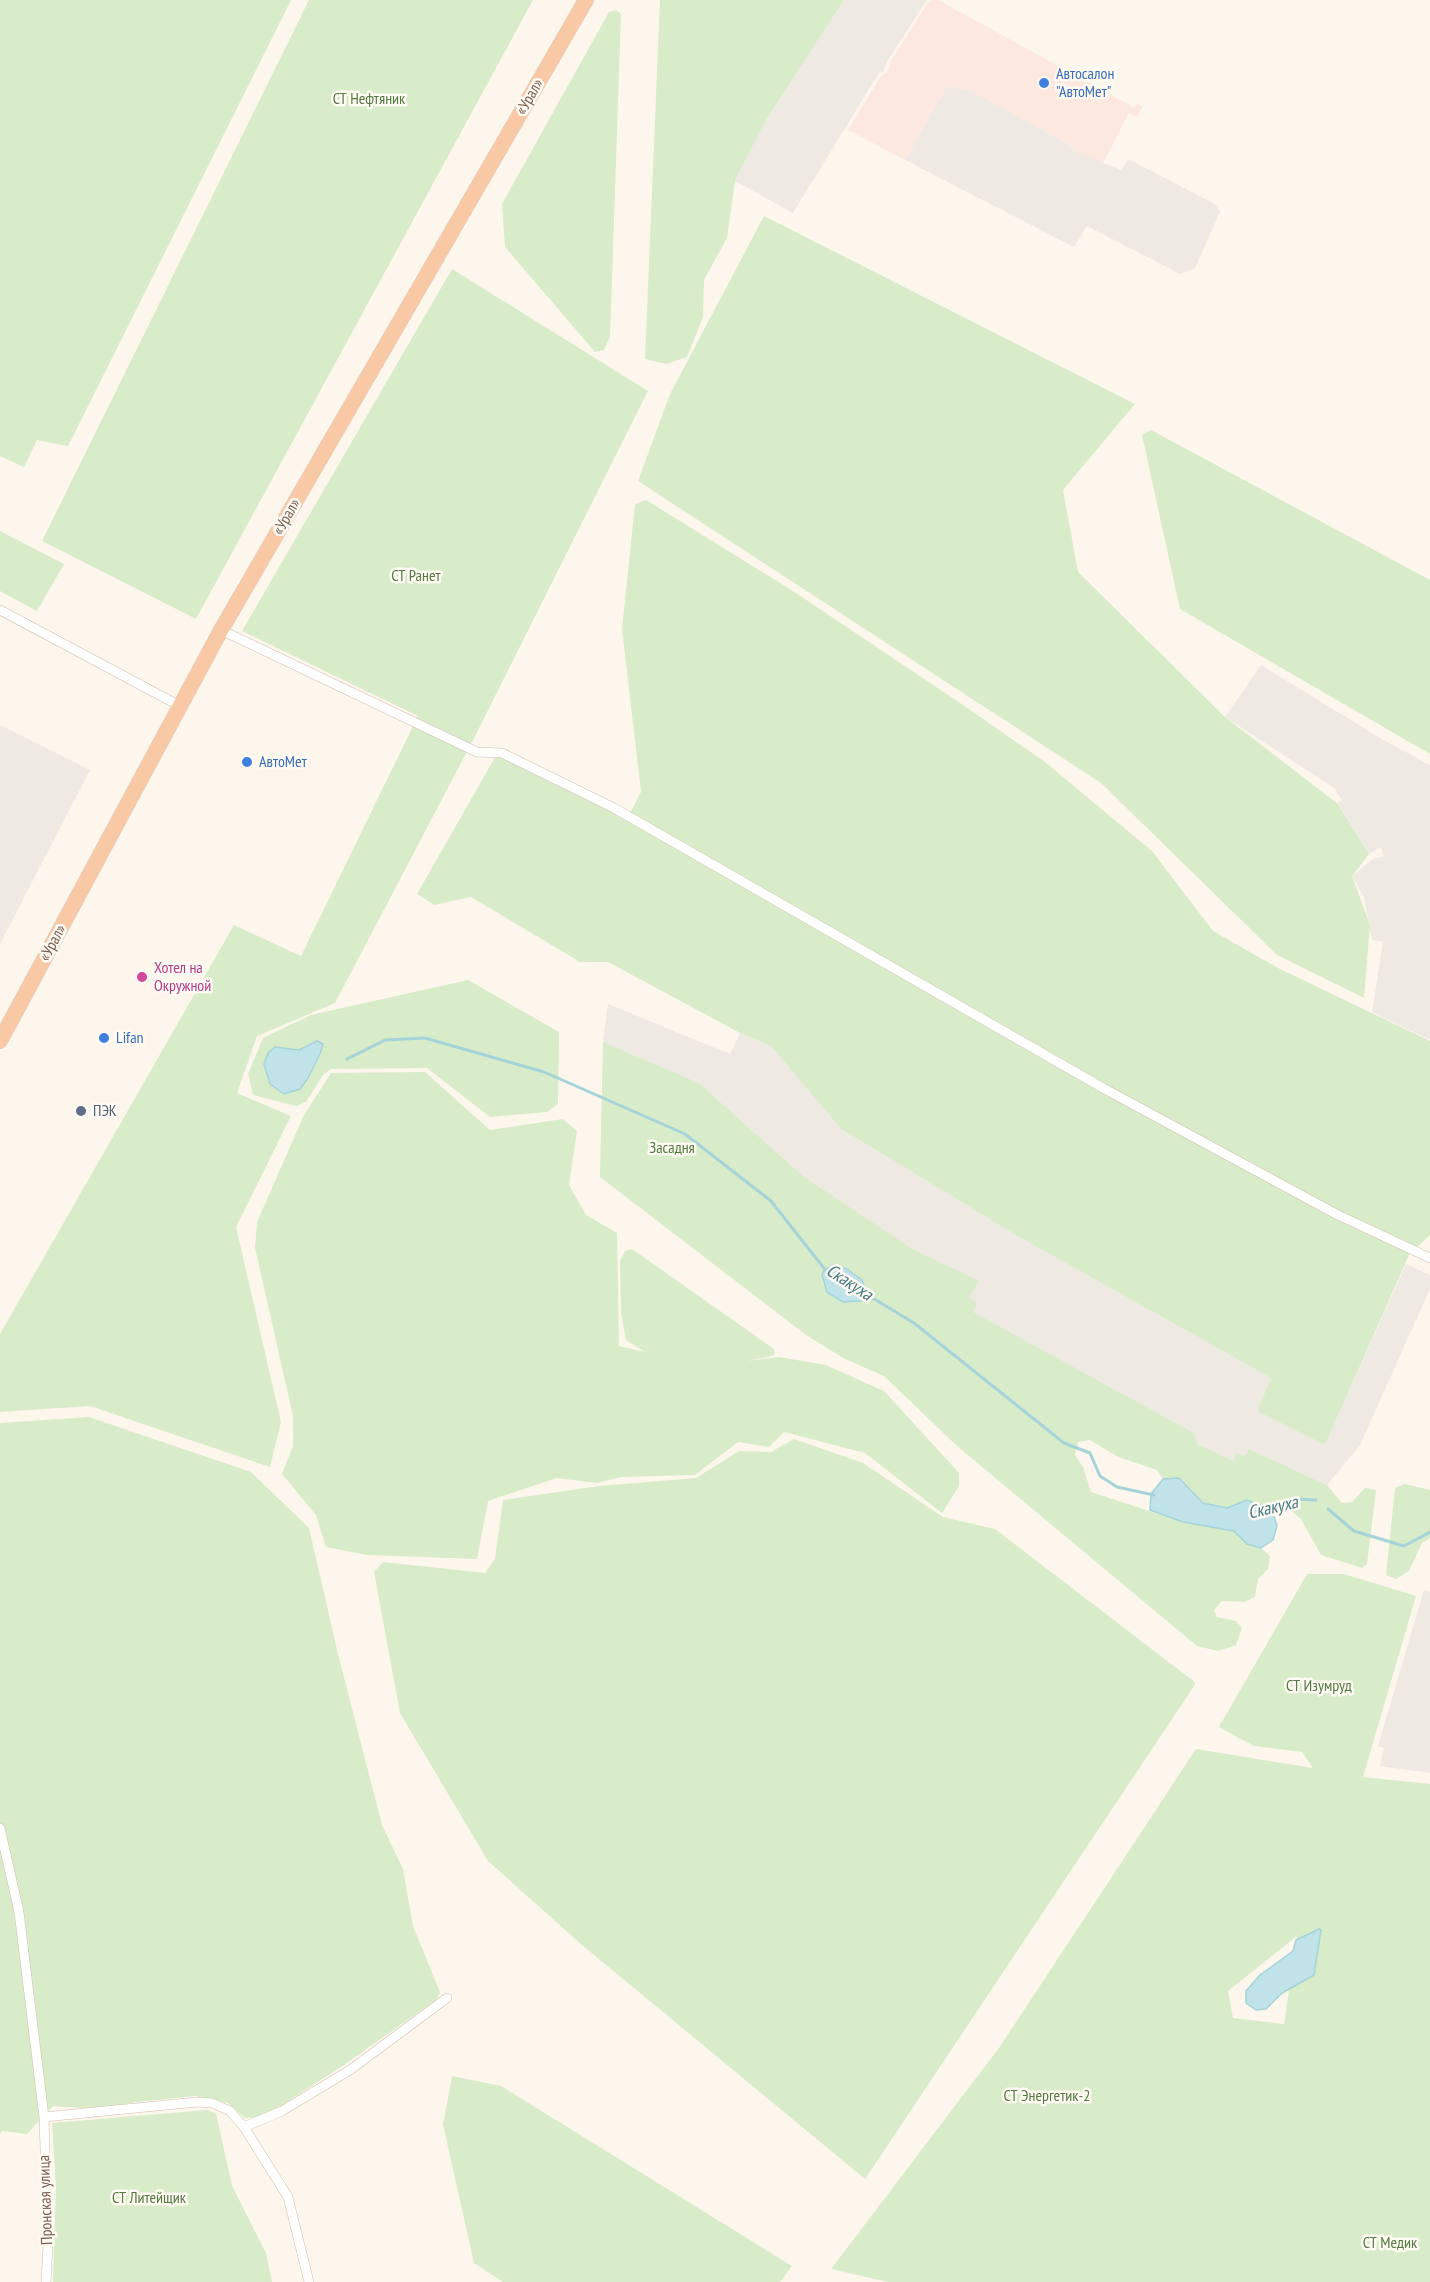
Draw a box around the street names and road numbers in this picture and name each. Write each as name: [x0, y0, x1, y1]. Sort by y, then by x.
street label: «Урал»: [512, 75, 548, 119]
street label: «Урал»: [269, 495, 305, 539]
street label: «Урал»: [35, 921, 71, 965]
street label: Пронская улица: [35, 2155, 57, 2245]

